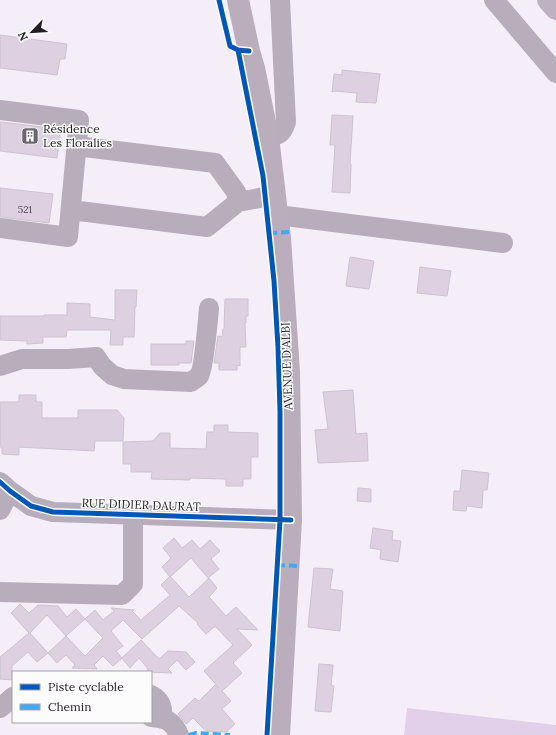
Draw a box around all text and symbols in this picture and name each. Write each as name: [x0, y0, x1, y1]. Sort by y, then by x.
north arrow: [12, 12, 52, 52]
text: N: [15, 29, 31, 43]
place label: Résidence Les Floralies: [43, 121, 112, 150]
building icon: Résidence Les Floralies: [20, 126, 40, 146]
house number: 521: [18, 203, 33, 216]
street label: AVENUE D'ALBI: [277, 322, 296, 411]
street label: RUE DIDIER DAURAT: [81, 495, 201, 514]
legend: [12, 671, 152, 723]
text: Piste cyclable: [48, 679, 124, 694]
text: Chemin: [48, 699, 91, 714]

